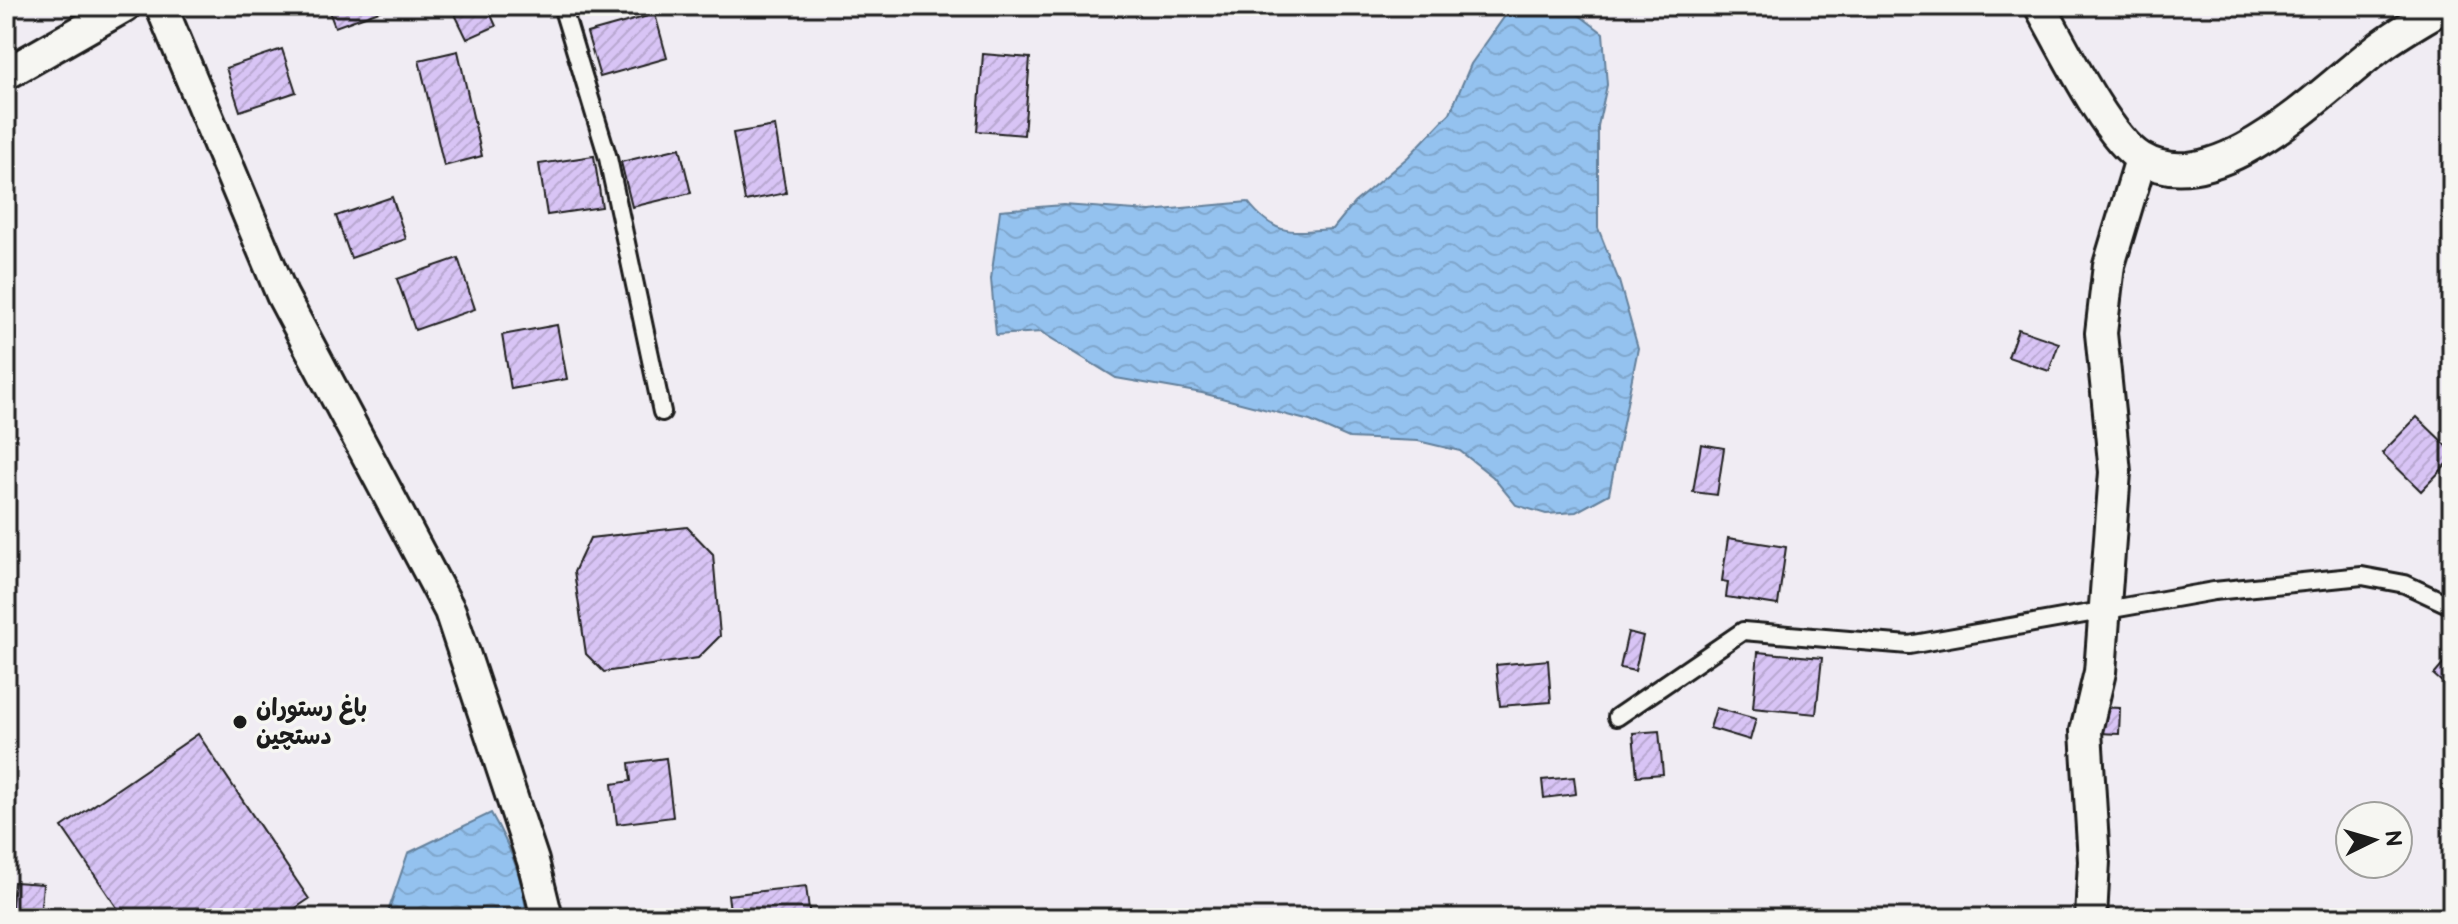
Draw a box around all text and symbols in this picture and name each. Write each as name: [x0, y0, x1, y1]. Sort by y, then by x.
place label: باغ رستوران دستچین: [256, 694, 367, 751]
marker: باغ رستوران دستچین: [231, 713, 249, 731]
north arrow: [2334, 800, 2414, 880]
text: N: [2378, 829, 2407, 848]

